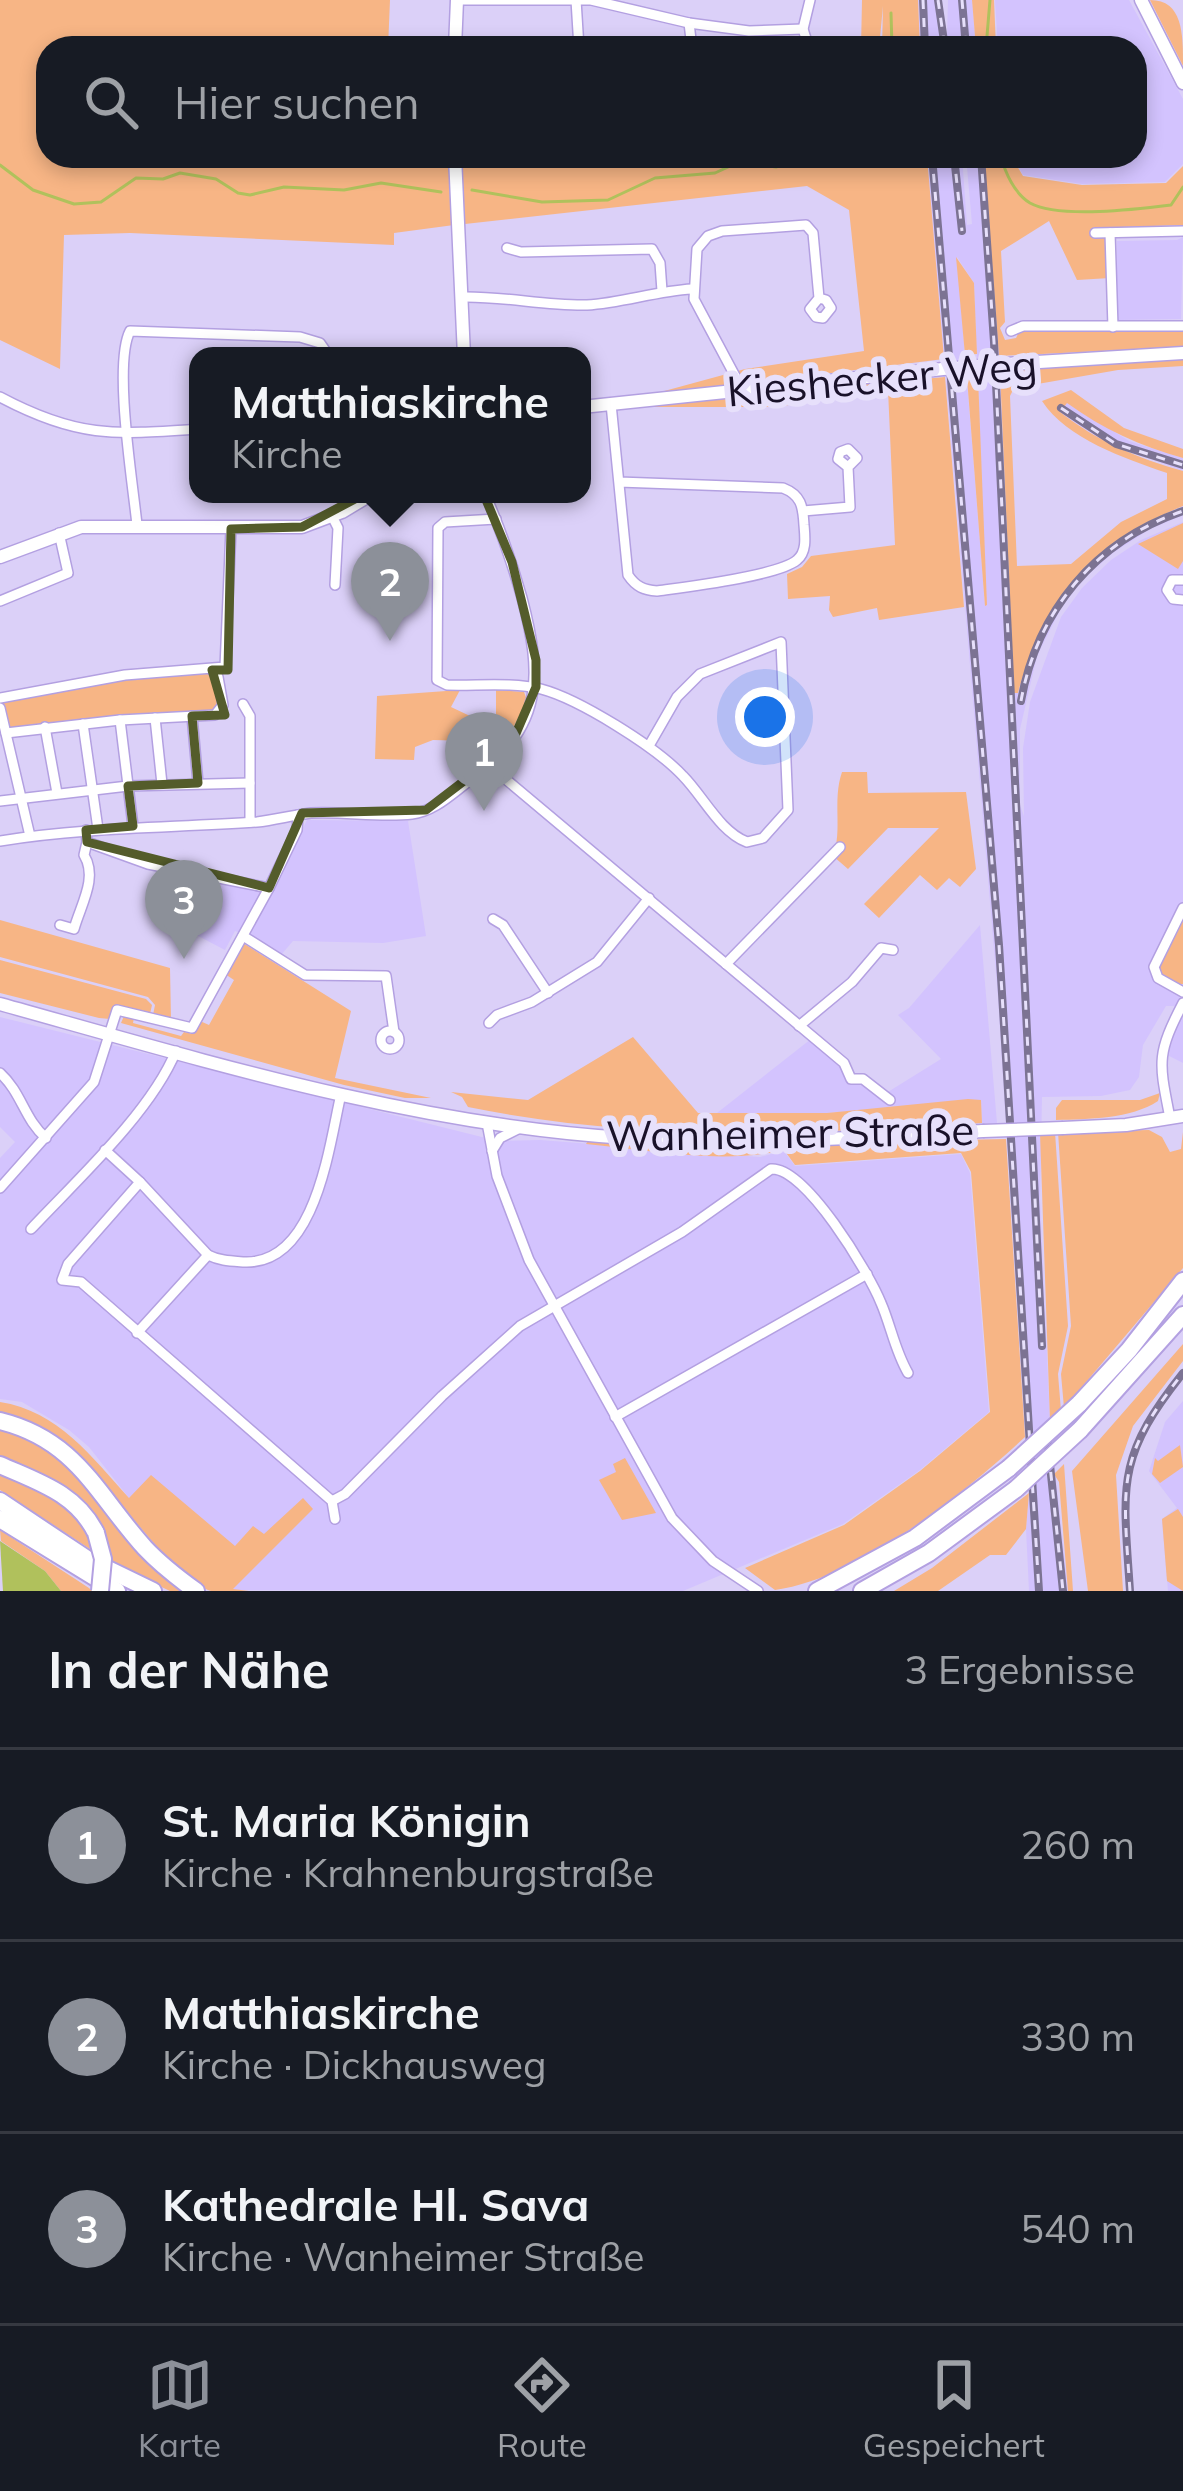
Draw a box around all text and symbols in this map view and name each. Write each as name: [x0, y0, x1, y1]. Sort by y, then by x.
search box: [36, 36, 1147, 168]
icon: search: [78, 69, 144, 135]
text: Hier suchen: [174, 74, 420, 130]
street label: Kieshecker Weg: [725, 338, 1039, 417]
popup: [189, 347, 591, 503]
text: Matthiaskirche: [231, 373, 549, 429]
text: Kirche: [231, 429, 342, 478]
pin: 2: [351, 542, 429, 641]
your location: [735, 687, 795, 747]
pin: 1: [445, 712, 523, 811]
pin: 3: [145, 860, 223, 959]
street label: Wanheimer Straße: [606, 1103, 974, 1162]
text: In der Nähe: [48, 1637, 330, 1701]
text: 3 Ergebnisse: [904, 1645, 1135, 1694]
text: St. Maria Königin: [162, 1792, 531, 1848]
text: 1: [75, 1820, 99, 1869]
text: 260 m: [1020, 1820, 1135, 1869]
text: Kirche · Krahnenburgstraße: [162, 1848, 654, 1897]
text: Matthiaskirche: [162, 1984, 480, 2040]
text: 2: [75, 2012, 99, 2061]
text: 330 m: [1020, 2012, 1135, 2061]
text: Kirche · Dickhausweg: [162, 2040, 547, 2089]
text: Kathedrale Hl. Sava: [162, 2176, 589, 2232]
text: 3: [75, 2204, 99, 2253]
text: 540 m: [1020, 2204, 1135, 2253]
text: Kirche · Wanheimer Straße: [162, 2232, 644, 2281]
tab: Karte: [138, 2352, 221, 2465]
tab: Route: [497, 2352, 587, 2465]
tab: Gespeichert: [863, 2352, 1045, 2465]

